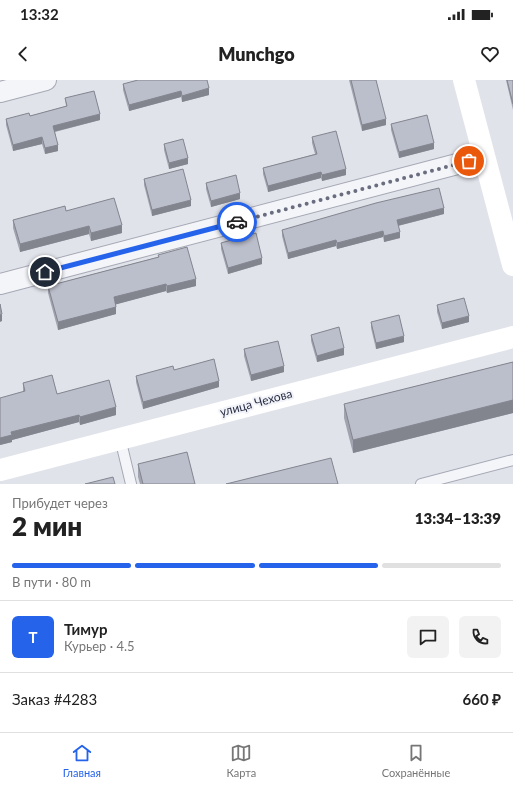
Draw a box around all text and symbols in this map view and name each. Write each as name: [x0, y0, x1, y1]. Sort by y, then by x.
text: 13:32: [20, 5, 59, 23]
icon: back: [12, 43, 34, 65]
text: Munchgo: [218, 43, 295, 65]
icon: heart: [479, 43, 501, 65]
pin: [452, 144, 486, 178]
icon: bag: [458, 150, 480, 172]
courier: [217, 202, 257, 242]
icon: car: [226, 211, 248, 233]
pin: [28, 255, 62, 289]
icon: home: [34, 261, 56, 283]
street label: улица Чехова: [218, 386, 294, 419]
text: Прибудет через: [12, 495, 108, 511]
text: 13:34–13:39: [415, 509, 501, 527]
text: 2 мин: [12, 510, 82, 542]
text: В пути · 80 m: [12, 574, 91, 590]
button: chat: [407, 616, 449, 658]
button: phone: [459, 616, 501, 658]
text: Тимур: [64, 620, 107, 638]
text: Т: [29, 628, 38, 646]
text: Курьер · 4.5: [64, 638, 135, 654]
text: Заказ #4283: [12, 690, 97, 708]
text: 660 ₽: [463, 690, 501, 708]
tab: Главная: [63, 742, 101, 779]
tab: Карта: [227, 742, 256, 779]
tab: Сохранённые: [382, 742, 450, 779]

